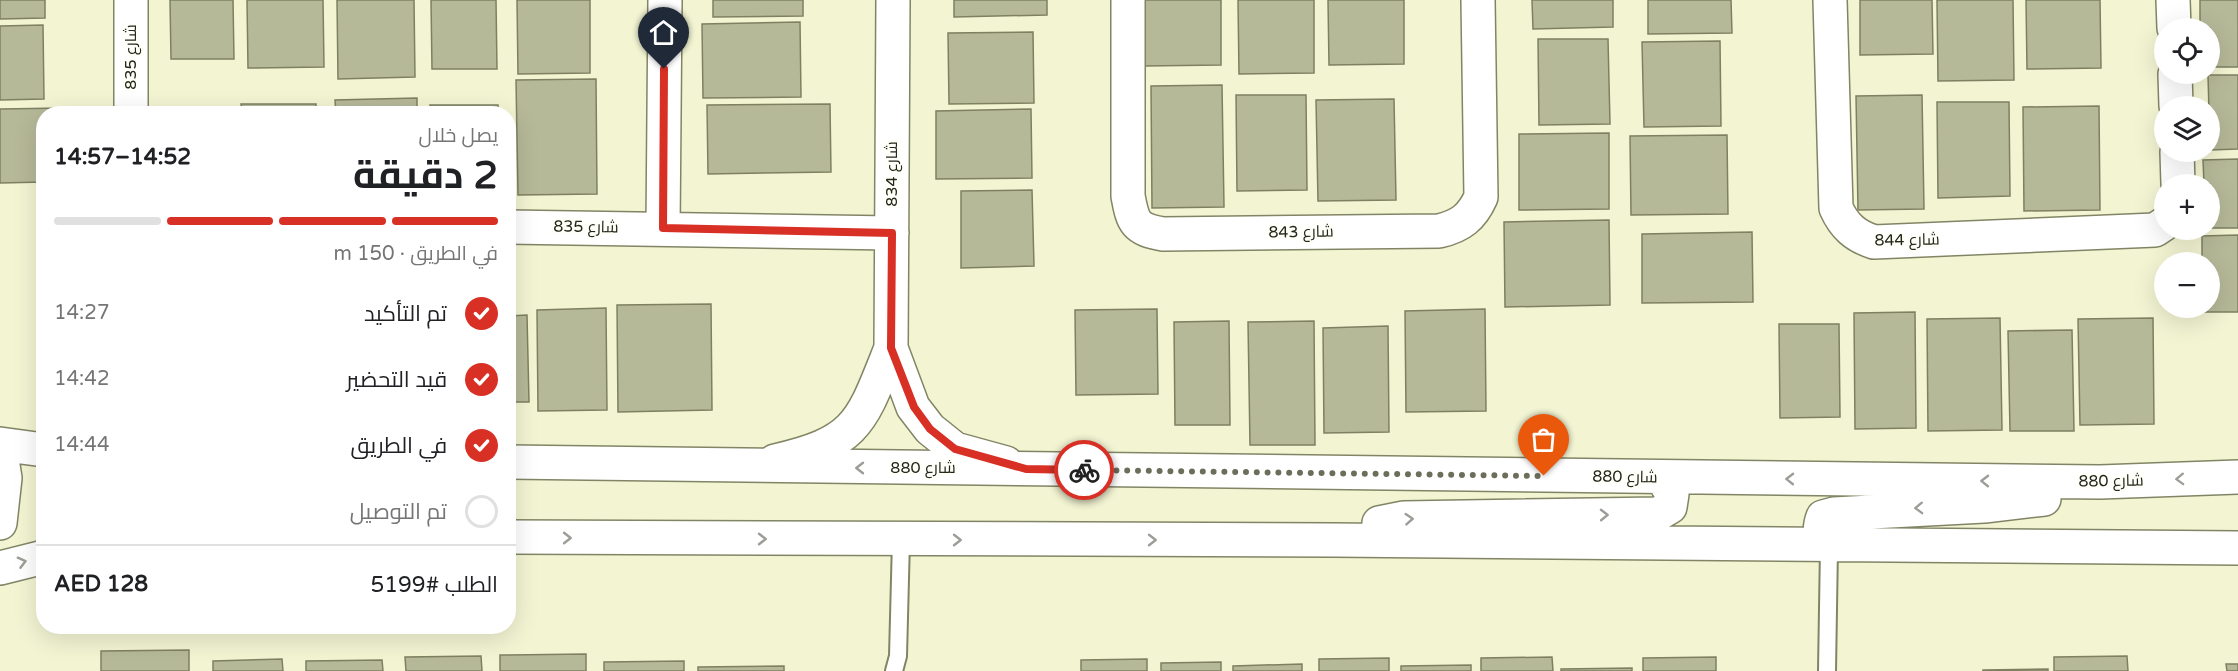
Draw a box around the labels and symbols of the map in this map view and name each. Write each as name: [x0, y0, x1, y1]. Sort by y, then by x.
pin: [638, 7, 689, 69]
street label: شارع 835: [121, 24, 142, 90]
street label: شارع 834: [882, 141, 903, 207]
street label: شارع 835: [553, 216, 619, 239]
street label: شارع 843: [1268, 221, 1334, 244]
street label: شارع 844: [1874, 229, 1940, 252]
pin: [1518, 414, 1569, 476]
courier: [1054, 440, 1114, 500]
street label: شارع 880: [890, 458, 956, 479]
one-way arrow: [855, 461, 864, 474]
street label: شارع 880: [1592, 466, 1658, 489]
street label: شارع 880: [2078, 470, 2144, 493]
one-way arrow: [1785, 473, 1794, 485]
one-way arrow: [2175, 473, 2184, 485]
one-way arrow: [1980, 475, 1989, 487]
one-way arrow: [1914, 502, 1923, 515]
one-way arrow: [1599, 509, 1608, 521]
one-way arrow: [1404, 512, 1413, 525]
one-way arrow: [562, 532, 571, 544]
one-way arrow: [757, 533, 766, 545]
one-way arrow: [952, 534, 961, 546]
one-way arrow: [1147, 534, 1156, 546]
one-way arrow: [17, 557, 27, 570]

